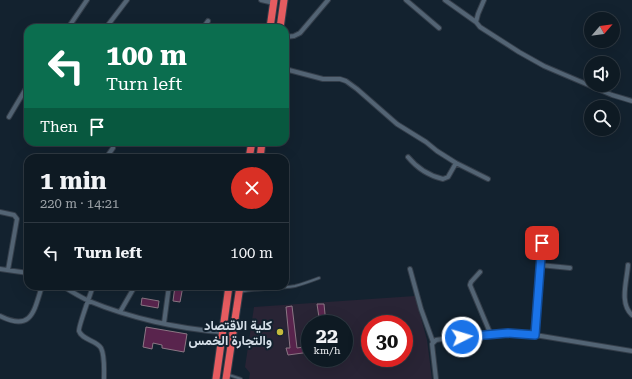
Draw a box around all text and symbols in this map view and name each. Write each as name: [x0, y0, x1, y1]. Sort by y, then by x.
north arrow: [584, 12, 620, 48]
map controls: [584, 12, 620, 136]
text: 100 m: [106, 39, 187, 72]
icon: left: [40, 40, 92, 92]
button: sound: [584, 56, 620, 92]
text: Turn left: [106, 73, 182, 94]
button: search: [584, 100, 620, 136]
icon: arrive: [86, 116, 108, 138]
text: Then: [40, 118, 78, 136]
text: 1 min: [40, 167, 107, 195]
button: close: [231, 167, 273, 209]
text: 220 m · 14:21: [40, 196, 119, 211]
pin: [525, 226, 559, 260]
icon: arrive: [531, 232, 553, 254]
icon: left: [40, 242, 62, 264]
text: Turn left: [74, 244, 142, 262]
text: 100 m: [230, 244, 273, 262]
speed limit sign: 30: [361, 315, 413, 367]
position arrow: [441, 316, 483, 358]
place label: كلية الاقتصاد والتجارة الخمس: [188, 318, 272, 349]
text: 22: [316, 324, 338, 348]
marker: كلية الاقتصاد والتجارة الخمس: [275, 327, 285, 337]
text: km/h: [314, 345, 340, 356]

